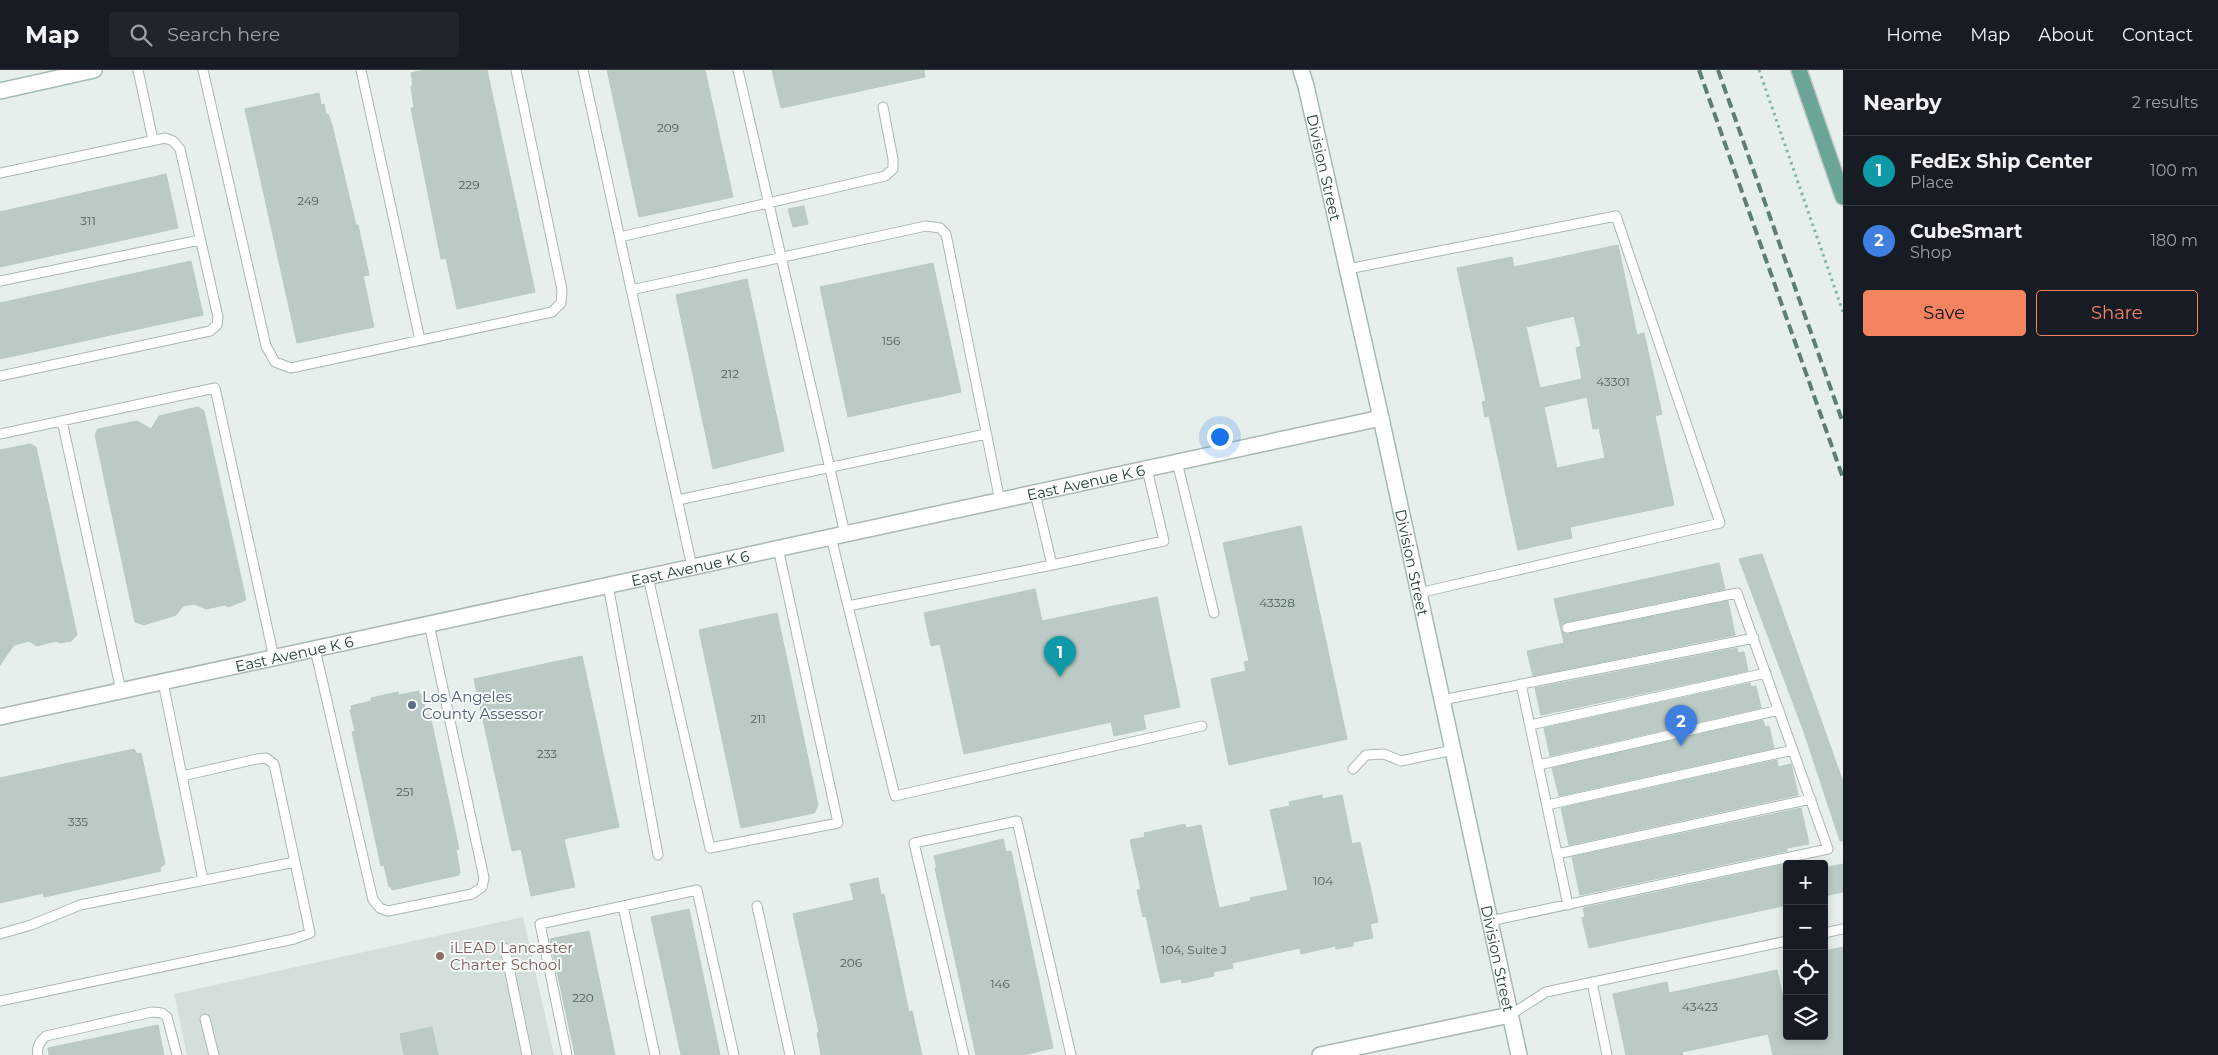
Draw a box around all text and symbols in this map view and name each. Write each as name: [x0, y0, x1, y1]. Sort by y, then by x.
search box: [109, 12, 459, 57]
text: Map: [25, 20, 79, 49]
icon: search: [127, 21, 155, 49]
text: Search here: [167, 23, 280, 46]
text: Home: [1886, 24, 1942, 46]
text: Map: [1970, 24, 2010, 46]
text: About: [2038, 24, 2094, 46]
text: Contact: [2122, 24, 2193, 46]
text: Nearby: [1863, 90, 1942, 115]
text: 2 results: [2132, 93, 2198, 112]
street label: Division Street: [1303, 112, 1346, 222]
house number: 209: [657, 120, 679, 135]
text: FedEx Ship Center: [1910, 150, 2092, 173]
text: 1: [1876, 161, 1882, 180]
text: 100 m: [2150, 161, 2198, 180]
text: Place: [1910, 173, 1954, 192]
house number: 229: [459, 177, 479, 192]
house number: 249: [297, 193, 319, 208]
house number: 311: [80, 213, 96, 228]
text: CubeSmart: [1910, 220, 2022, 243]
text: 2: [1874, 231, 1884, 250]
text: 180 m: [2150, 231, 2198, 250]
text: Shop: [1910, 243, 1952, 262]
button: Save: [1863, 290, 2026, 336]
button: Share: [2036, 290, 2198, 336]
house number: 156: [882, 333, 900, 348]
house number: 212: [721, 366, 739, 381]
house number: 43301: [1596, 374, 1630, 389]
your location: [1207, 424, 1233, 450]
street label: East Avenue K 6: [1025, 460, 1147, 504]
street label: Division Street: [1391, 507, 1433, 618]
street label: East Avenue K 6: [629, 546, 751, 590]
house number: 43328: [1259, 595, 1295, 610]
street label: East Avenue K 6: [233, 631, 355, 675]
pin: 1: [1044, 636, 1076, 677]
place label: Los Angeles County Assessor: [422, 687, 544, 723]
marker: Los Angeles County Assessor: [406, 699, 418, 711]
pin: 2: [1665, 705, 1697, 746]
house number: 211: [750, 711, 766, 726]
house number: 233: [537, 746, 557, 761]
house number: 251: [396, 784, 414, 799]
house number: 335: [68, 814, 88, 829]
map controls: [1783, 860, 1828, 1040]
button: +: [1783, 860, 1828, 905]
house number: 104: [1313, 873, 1333, 888]
street label: Division Street: [1477, 903, 1519, 1014]
button: −: [1783, 905, 1828, 950]
place label: iLEAD Lancaster Charter School: [450, 938, 573, 974]
house number: 104, Suite J: [1161, 942, 1227, 957]
marker: iLEAD Lancaster Charter School: [434, 950, 446, 962]
button: locate: [1783, 950, 1828, 995]
house number: 206: [840, 955, 862, 970]
house number: 146: [990, 976, 1010, 991]
house number: 220: [572, 990, 594, 1005]
button: layers: [1783, 995, 1828, 1040]
house number: 43423: [1682, 999, 1718, 1014]

